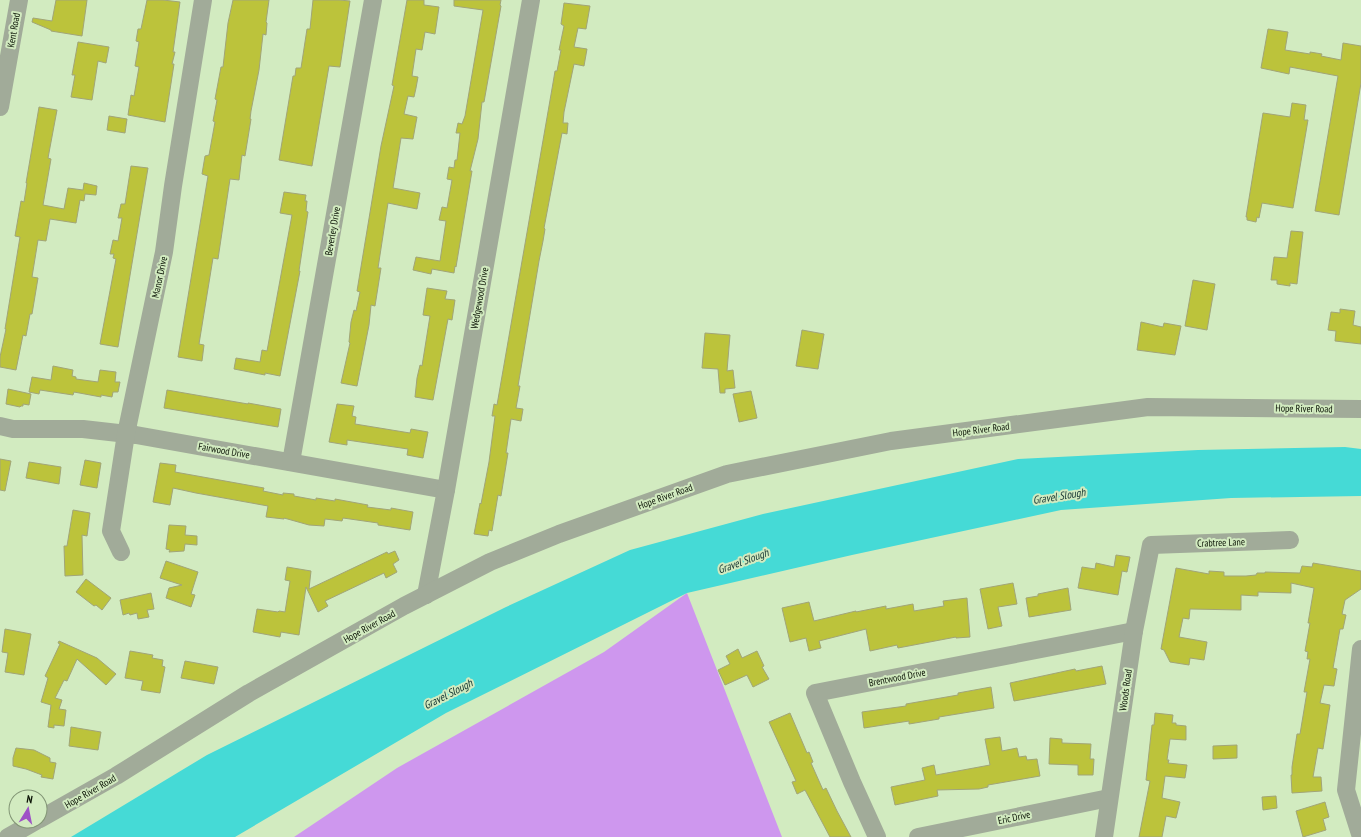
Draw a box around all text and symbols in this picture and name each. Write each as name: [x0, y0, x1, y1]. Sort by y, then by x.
street label: Kent Road: [4, 12, 23, 48]
street label: Beverley Drive: [322, 206, 343, 257]
street label: Manor Drive: [149, 255, 170, 299]
street label: Wedgewood Drive: [468, 266, 491, 330]
street label: Hope River Road: [1275, 402, 1333, 415]
street label: Hope River Road: [952, 420, 1010, 439]
street label: Fairwood Drive: [197, 440, 251, 461]
street label: Hope River Road: [636, 481, 694, 512]
water label: Gravel Slough: [1032, 485, 1087, 507]
street label: Crabtree Lane: [1197, 535, 1245, 550]
water label: Gravel Slough: [716, 545, 771, 577]
street label: Hope River Road: [341, 607, 397, 646]
street label: Brentwood Drive: [867, 666, 927, 689]
street label: Woods Road: [1116, 668, 1135, 712]
water label: Gravel Slough: [421, 675, 476, 712]
street label: Hope River Road: [62, 772, 118, 811]
north arrow: [8, 789, 48, 829]
text: N: [26, 792, 34, 807]
street label: Eric Drive: [997, 808, 1032, 827]

